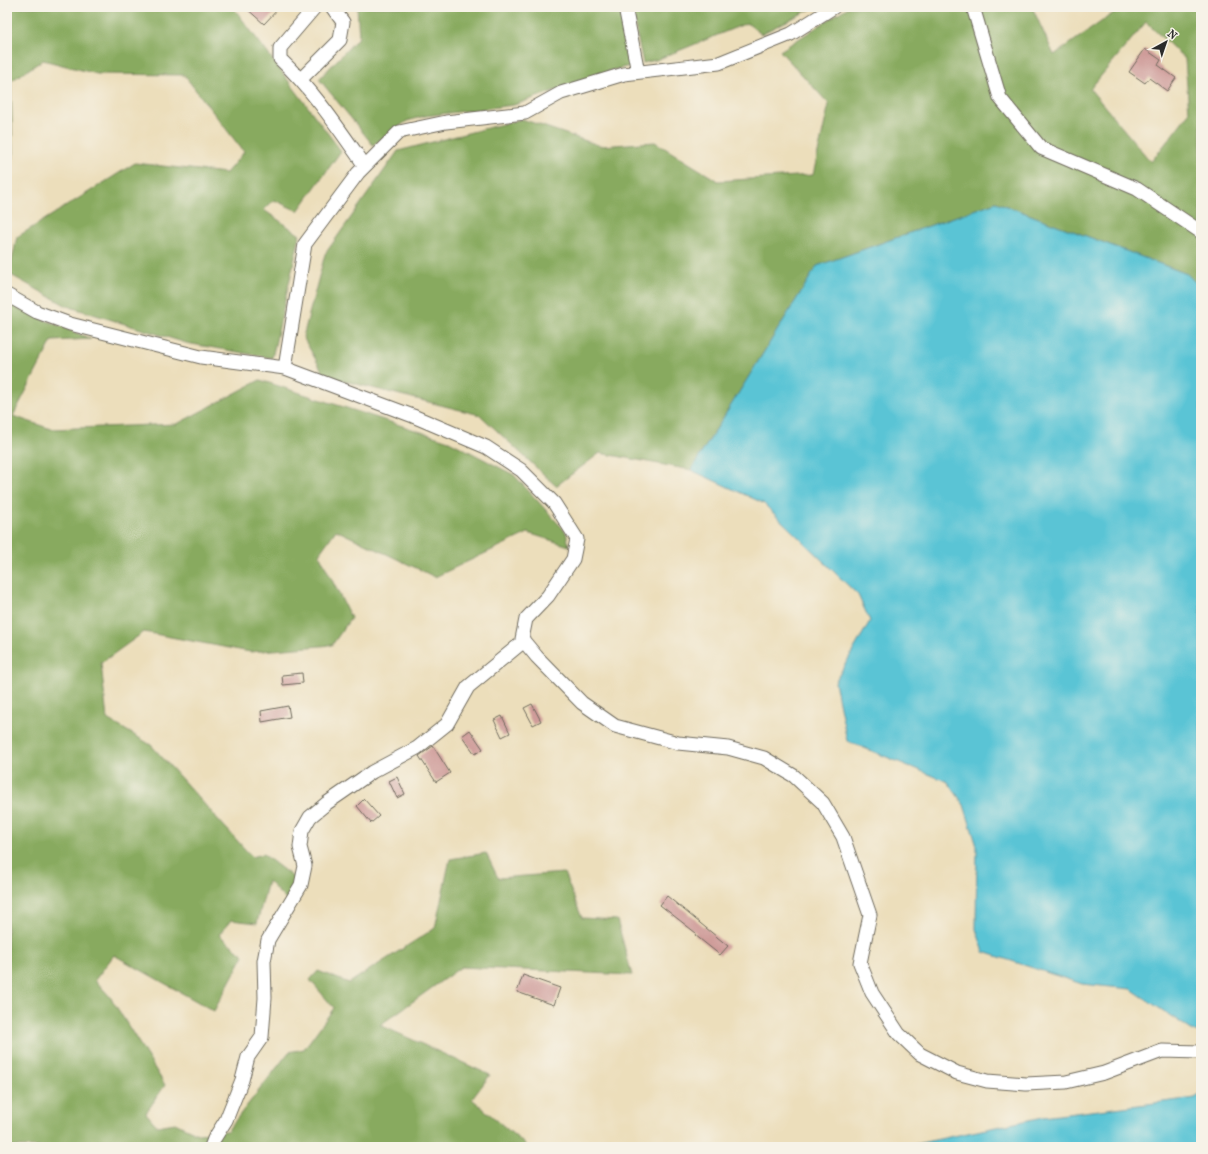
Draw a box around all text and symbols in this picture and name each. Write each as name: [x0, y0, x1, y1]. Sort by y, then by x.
north arrow: [1146, 22, 1186, 62]
text: N: [1165, 27, 1180, 43]

